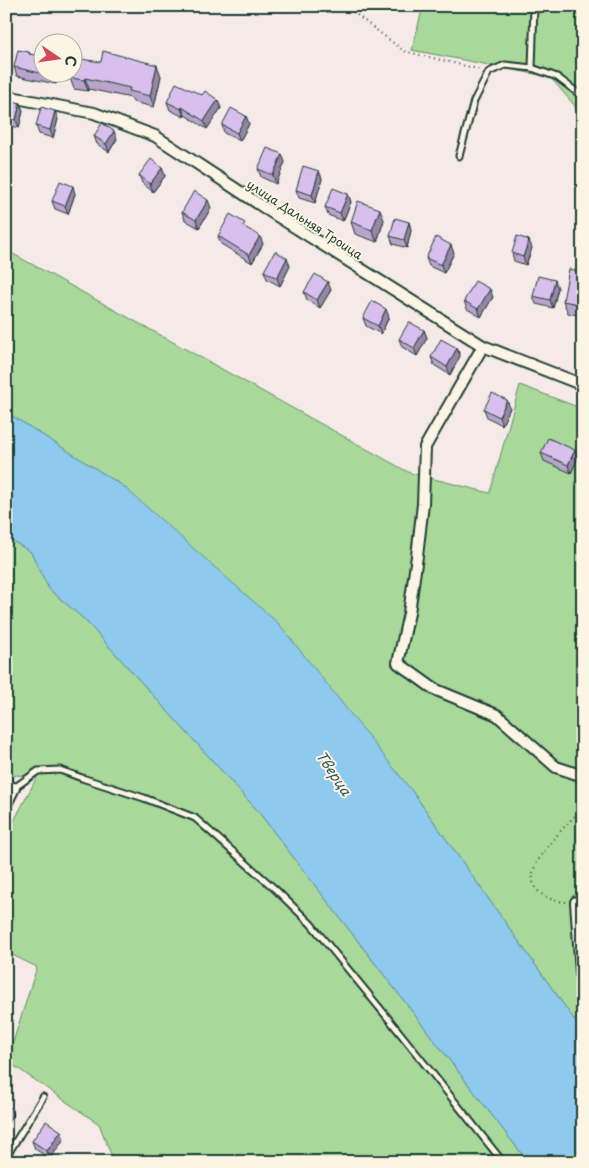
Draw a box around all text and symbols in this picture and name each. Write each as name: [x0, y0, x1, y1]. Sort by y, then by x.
north arrow: [32, 32, 82, 82]
text: С: [60, 54, 83, 69]
street label: улица Дальняя Троица: [243, 175, 367, 264]
water label: Тверца: [311, 746, 357, 800]

